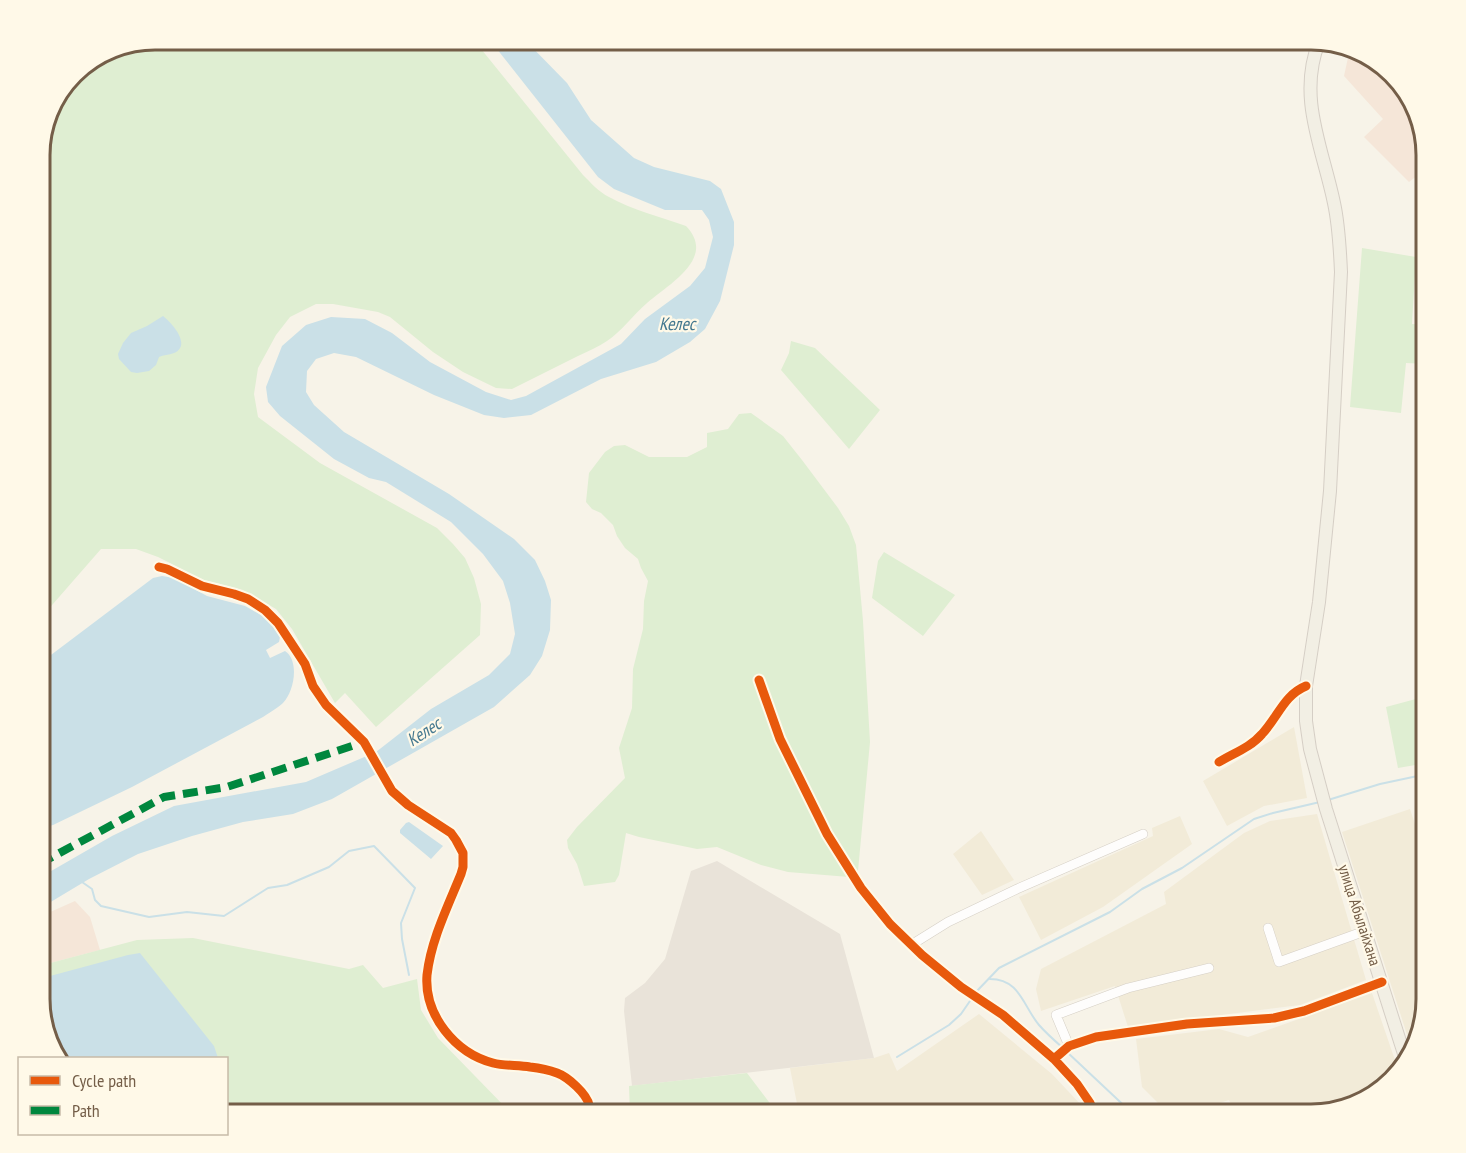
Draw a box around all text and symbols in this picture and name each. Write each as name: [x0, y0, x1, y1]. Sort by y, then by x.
water label: Келес: [659, 312, 698, 335]
water label: Келес: [402, 711, 447, 751]
street label: улица Абылайхана: [1334, 862, 1386, 968]
legend: [18, 1057, 228, 1135]
text: Cycle path: [72, 1069, 136, 1092]
text: Path: [72, 1099, 100, 1122]

